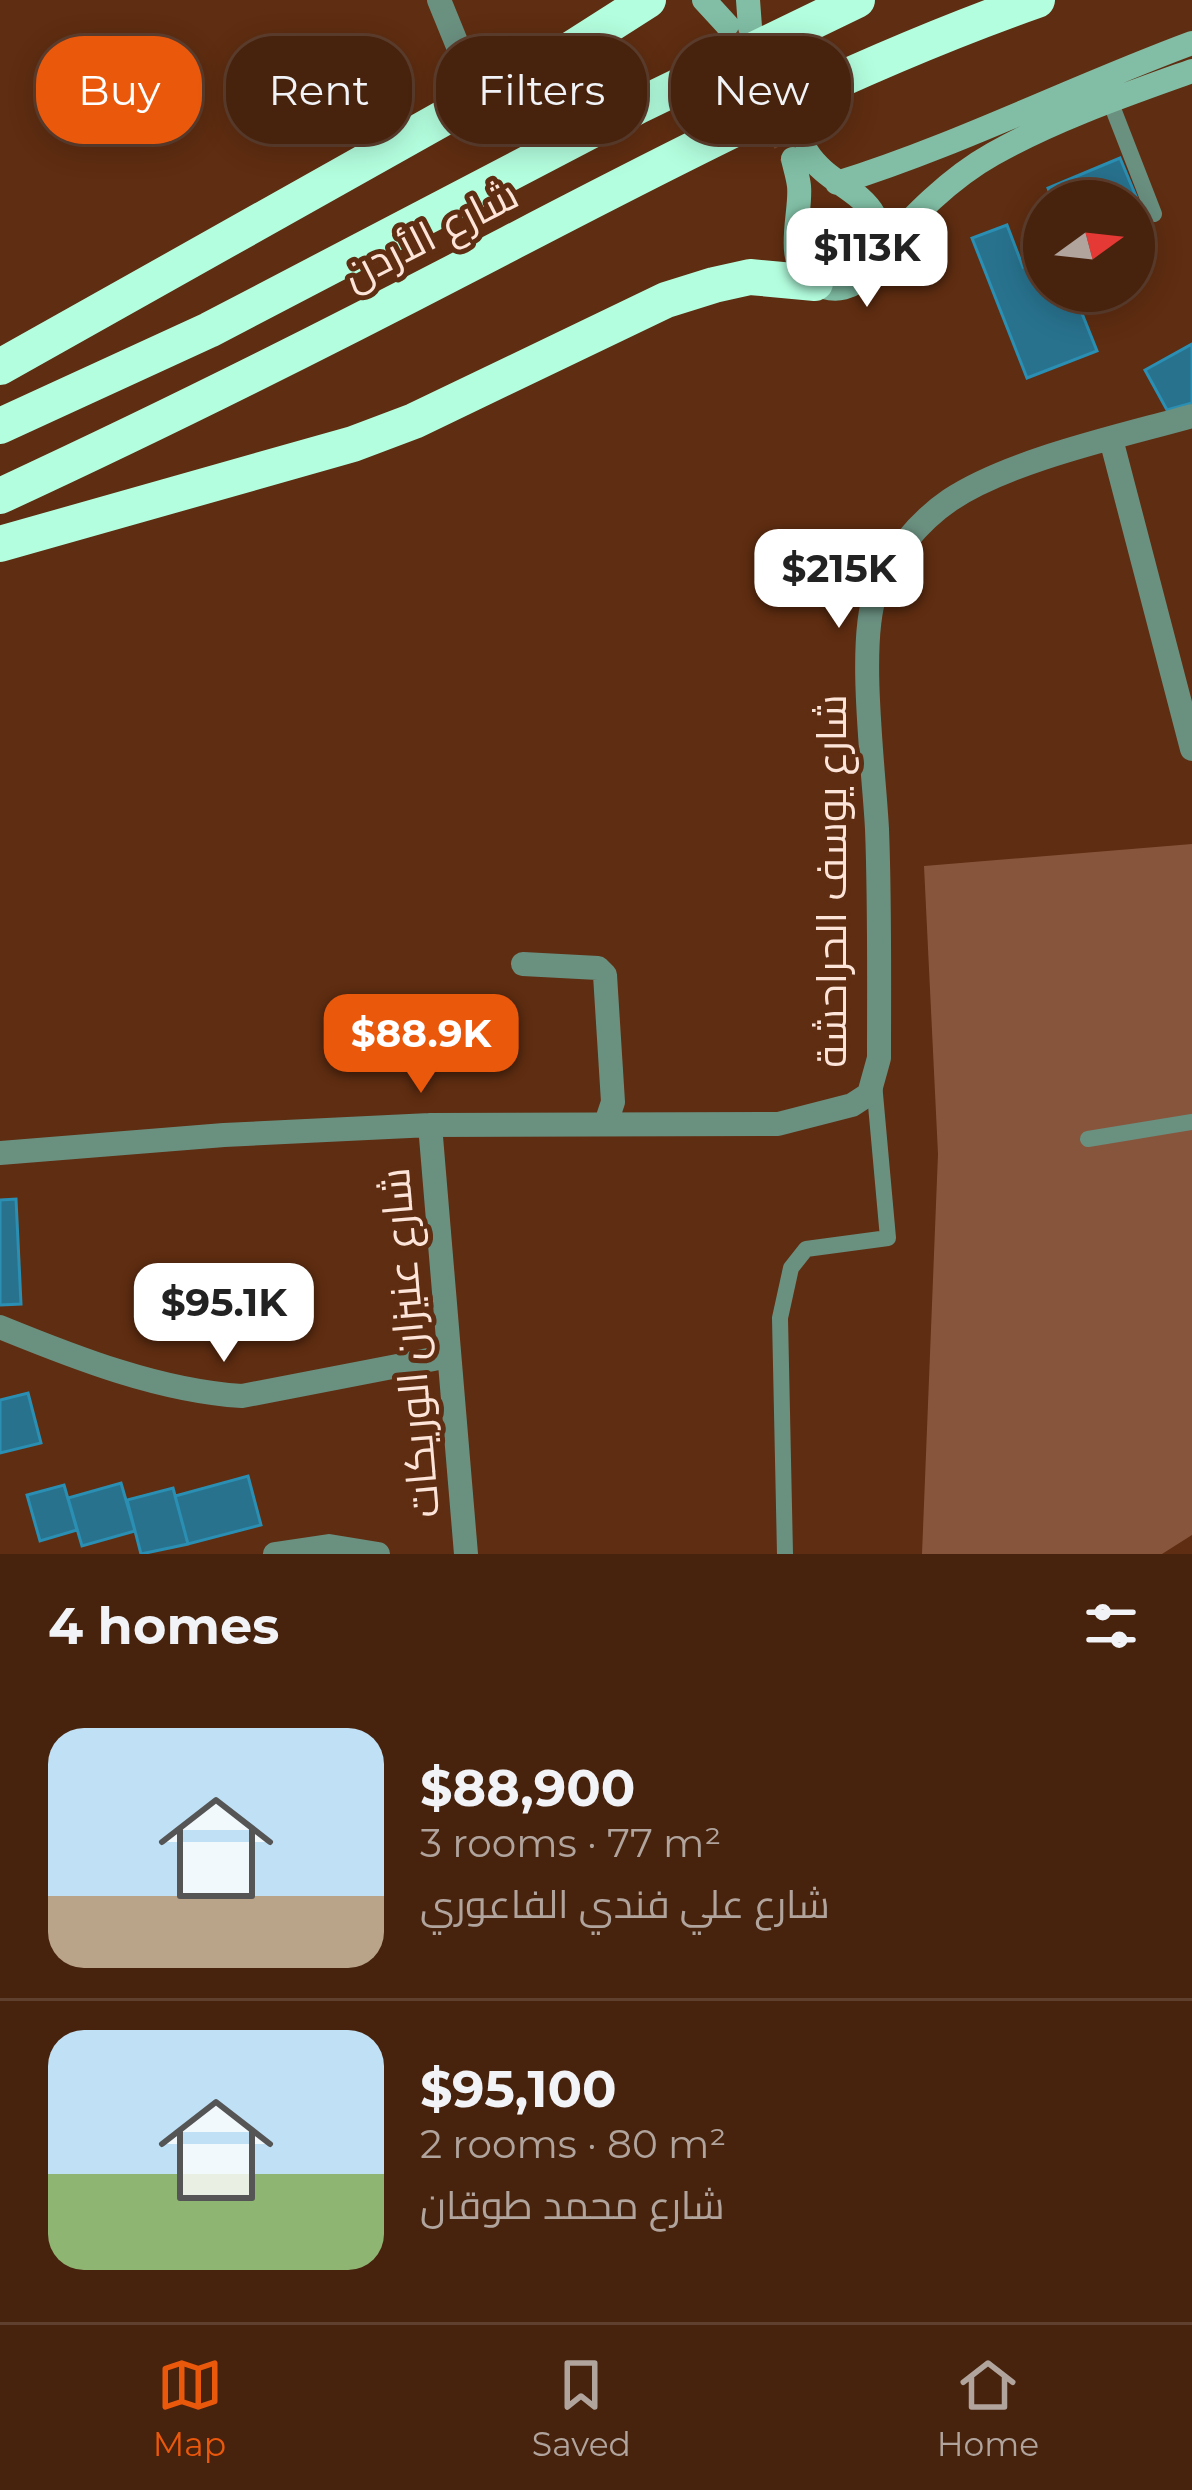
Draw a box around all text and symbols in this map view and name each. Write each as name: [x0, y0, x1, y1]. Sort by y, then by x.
chip: Buy: [36, 36, 202, 144]
chip: Rent: [226, 36, 412, 144]
chip: Filters: [436, 36, 647, 144]
chip: New: [671, 36, 851, 144]
street label: شارع الأردن: [334, 168, 527, 302]
north arrow: [1023, 180, 1155, 312]
map controls: [1023, 180, 1155, 312]
pin: $113K: [783, 208, 951, 310]
text: $113K: [813, 223, 921, 271]
pin: $215K: [755, 529, 923, 631]
text: $215K: [781, 544, 897, 592]
street label: شارع يوسف الحراحشة: [805, 694, 859, 1068]
pin: $88.9K: [323, 994, 519, 1096]
text: $88.9K: [351, 1009, 491, 1057]
street label: شارع عنيزان الوريكات: [368, 1166, 452, 1520]
pin: $95.1K: [126, 1263, 322, 1365]
text: $95.1K: [161, 1278, 287, 1326]
icon: filters: [1078, 1593, 1144, 1659]
text: 4 homes: [48, 1595, 279, 1657]
text: $88,900: [420, 1757, 635, 1819]
icon: home: [144, 1776, 288, 1920]
text: 3 rooms · 77 m²: [420, 1819, 721, 1867]
text: شارع علي فندي الفاعوري: [420, 1880, 830, 1928]
text: $95,100: [420, 2058, 617, 2120]
icon: home: [144, 2078, 288, 2222]
text: 2 rooms · 80 m²: [420, 2120, 726, 2168]
text: شارع محمد طوقان: [420, 2181, 724, 2229]
tab: Map: [153, 2352, 226, 2464]
tab: Saved: [532, 2352, 631, 2464]
tab: Home: [937, 2352, 1039, 2464]

